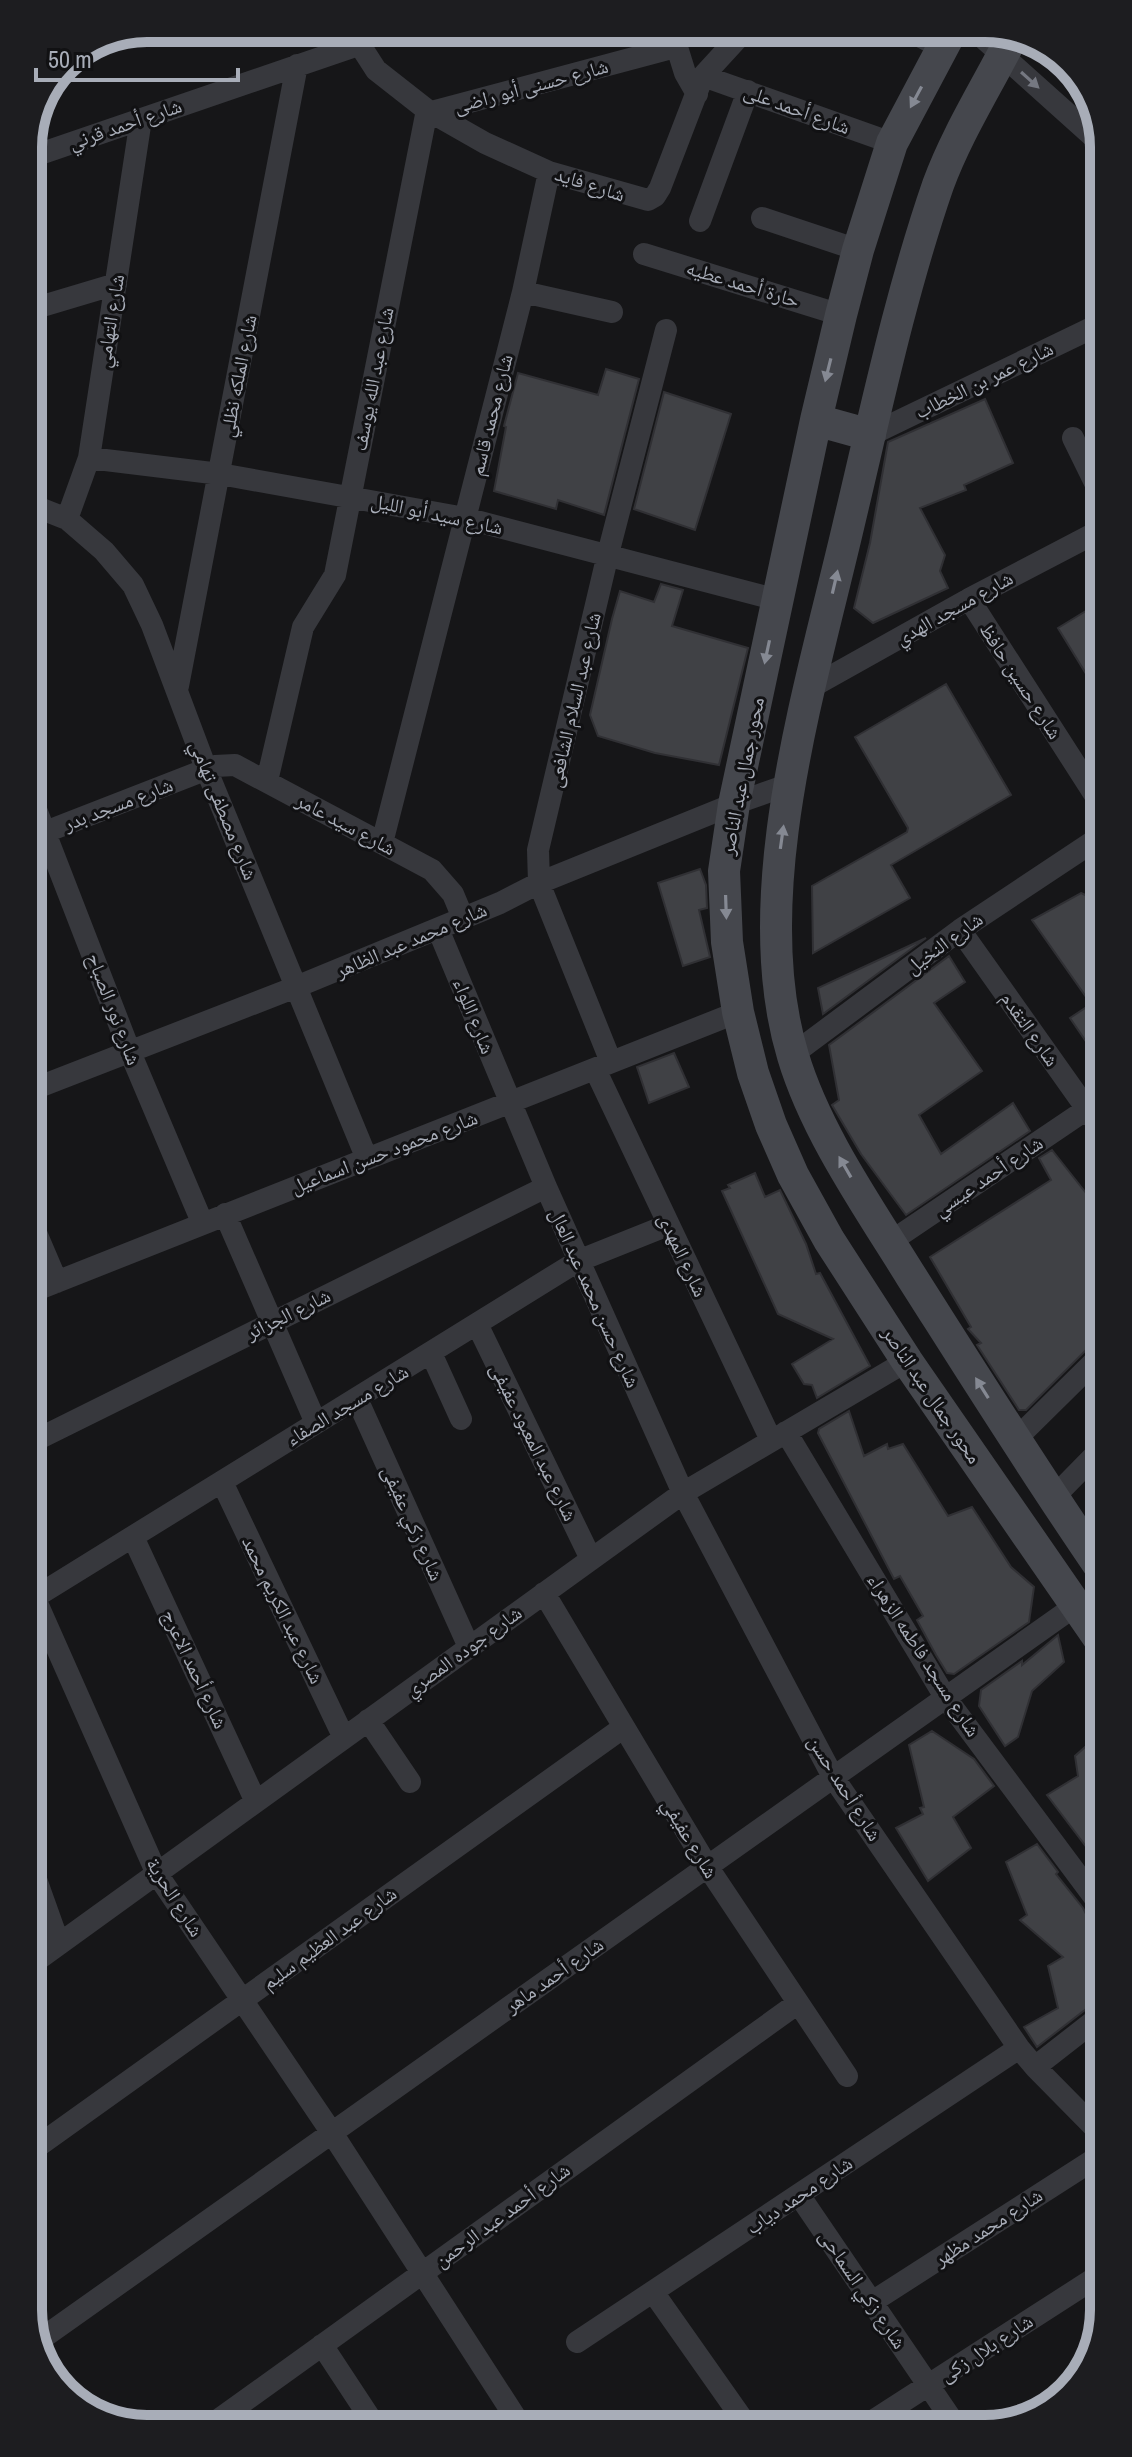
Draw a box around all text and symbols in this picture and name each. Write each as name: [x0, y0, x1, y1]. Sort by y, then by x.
scale bar: [36, 32, 238, 82]
text: 50 m: [48, 43, 92, 75]
street label: شارع حسنى أبو راضى: [451, 52, 611, 119]
one-way arrow: [1021, 71, 1040, 89]
street label: شارع أحمد على: [740, 77, 854, 140]
one-way arrow: [910, 86, 923, 109]
street label: شارع أحمد قرني: [65, 92, 186, 158]
street label: شارع فايد: [552, 160, 629, 208]
street label: حارة أحمد عطيه: [683, 254, 803, 314]
street label: شارع التهامي: [89, 272, 133, 370]
street label: شارع عبد الله يوسف: [345, 305, 400, 453]
street label: شارع الملكه نظلي: [212, 312, 266, 440]
street label: شارع عمر بن الخطاب: [910, 334, 1057, 425]
street label: شارع محمد قاسم: [462, 351, 520, 479]
one-way arrow: [821, 358, 834, 383]
street label: شارع سيد أبو الليل: [369, 486, 505, 541]
street label: شارع مسجد الهدي: [890, 564, 1019, 654]
one-way arrow: [829, 570, 842, 595]
street label: شارع عبد السلام الشافعى: [540, 610, 608, 790]
street label: شارع حسين حافظ: [974, 617, 1069, 744]
one-way arrow: [760, 639, 773, 664]
street label: محور جمال عبد الناصر: [713, 695, 770, 858]
street label: شارع مصطفى تهامي: [181, 736, 265, 885]
street label: شارع مسجد بدر: [58, 770, 176, 837]
street label: شارع سيد عامر: [291, 786, 401, 861]
one-way arrow: [776, 824, 789, 849]
street label: شارع محمد عبد الظاهر: [330, 895, 491, 984]
one-way arrow: [719, 895, 732, 920]
street label: شارع النخيل: [899, 905, 988, 980]
street label: شارع نور الصباح: [81, 949, 148, 1069]
street label: شارع اللواء: [447, 974, 502, 1058]
street label: شارع التقدم: [994, 986, 1066, 1072]
street label: شارع محمود حسن اسماعيل: [287, 1103, 481, 1200]
street label: شارع أحمد عيسي: [928, 1129, 1049, 1225]
one-way arrow: [838, 1156, 852, 1178]
street label: شارع حسن محمد عبد العال: [544, 1204, 647, 1392]
street label: شارع المهدى: [652, 1209, 715, 1301]
street label: شارع الجزائر: [240, 1281, 335, 1346]
street label: محور جمال عبد الناصر: [876, 1320, 988, 1469]
street label: شارع مسجد الصفاء: [280, 1357, 413, 1452]
street label: شارع عبد المعبود عفيفى: [484, 1358, 584, 1525]
one-way arrow: [975, 1377, 989, 1399]
street label: شارع زكي عفيفى: [373, 1461, 451, 1586]
street label: شارع عبد الكريم محمد: [235, 1532, 331, 1688]
street label: شارع مسجد فاطمه الزهراء: [861, 1568, 987, 1742]
street label: شارع جوده المصري: [399, 1599, 529, 1705]
street label: شارع أحمد الاعرج: [156, 1605, 235, 1733]
street label: شارع أحمد حسن: [802, 1730, 889, 1846]
street label: شارع عفيفي: [653, 1793, 725, 1884]
street label: شارع الحرية: [140, 1852, 210, 1942]
street label: شارع عبد العظيم سليم: [256, 1879, 402, 1997]
street label: شارع أحمد ماهر: [498, 1931, 608, 2019]
street label: شارع محمد دياب: [740, 2149, 857, 2240]
street label: شارع أحمد عبد الرحمن: [428, 2156, 575, 2273]
street label: شارع محمد مظهر: [927, 2181, 1047, 2272]
street label: شارع زكي السماحى: [811, 2224, 913, 2356]
street label: شارع بلال زكى: [934, 2307, 1038, 2388]

